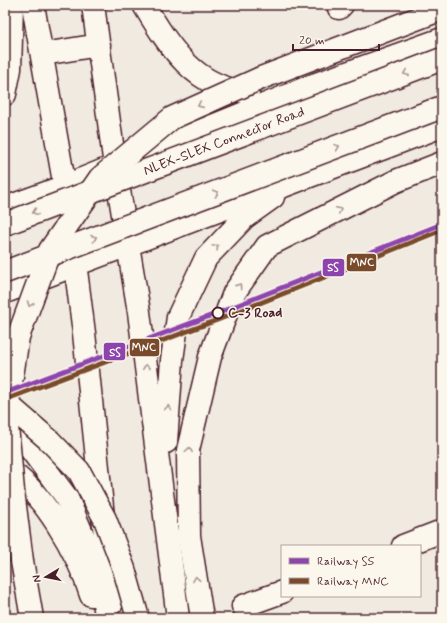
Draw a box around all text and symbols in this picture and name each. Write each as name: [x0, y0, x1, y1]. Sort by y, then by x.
scale bar: [293, 26, 379, 52]
text: 20 m: [299, 33, 325, 49]
one-way arrow: [402, 68, 409, 76]
one-way arrow: [197, 100, 205, 108]
street label: NLEX-SLEX Connector Road: [141, 103, 307, 180]
one-way arrow: [334, 143, 341, 151]
one-way arrow: [212, 189, 219, 197]
one-way arrow: [335, 207, 343, 214]
one-way arrow: [32, 208, 39, 216]
one-way arrow: [90, 235, 97, 243]
one-way arrow: [212, 244, 219, 252]
line badge: MNC: [346, 253, 377, 272]
text: MNC: [350, 256, 375, 270]
line badge: SS: [322, 258, 345, 277]
text: SS: [327, 261, 339, 275]
one-way arrow: [234, 284, 241, 291]
one-way arrow: [27, 300, 35, 307]
place label: C-3 Road: [228, 304, 282, 322]
marker: C-3 Road: [211, 306, 225, 320]
line badge: MNC: [129, 338, 160, 357]
text: MNC: [132, 341, 157, 355]
line badge: SS: [103, 342, 126, 361]
text: SS: [109, 346, 121, 360]
one-way arrow: [142, 364, 151, 370]
one-way arrow: [164, 405, 173, 411]
one-way arrow: [184, 447, 193, 453]
legend: [281, 545, 421, 597]
text: Railway SS: [317, 554, 375, 570]
north arrow: [26, 557, 66, 597]
text: N: [30, 574, 45, 583]
text: Railway MNC: [317, 574, 389, 590]
one-way arrow: [192, 576, 201, 583]

